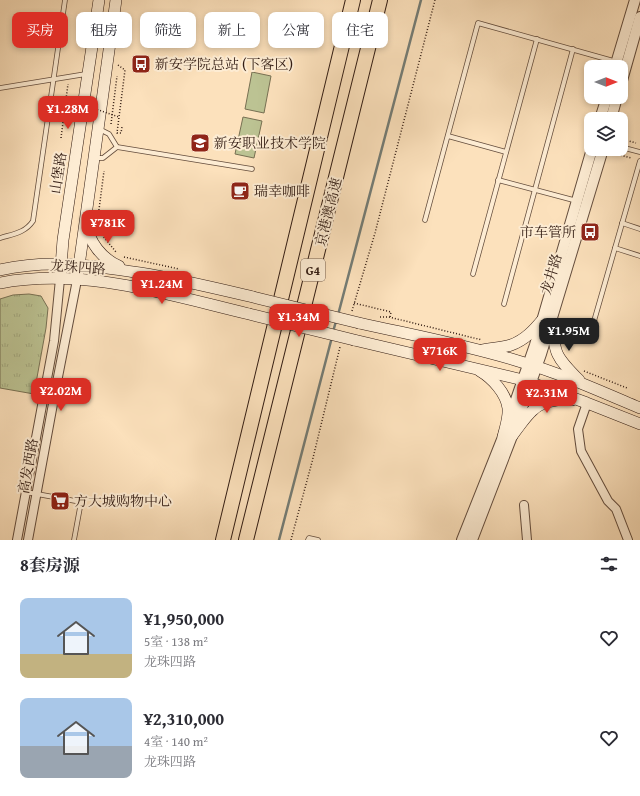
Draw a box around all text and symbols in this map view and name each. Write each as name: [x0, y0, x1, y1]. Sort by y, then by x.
chip: 买房: [12, 12, 68, 48]
chip: 租房: [76, 12, 132, 48]
chip: 筛选: [140, 12, 196, 48]
chip: 新上: [204, 12, 260, 48]
chip: 公寓: [268, 12, 324, 48]
chip: 住宅: [332, 12, 388, 48]
bus stop icon: 新安学院总站 (下客区): [130, 53, 152, 75]
place label: 新安学院总站 (下客区): [155, 54, 293, 74]
north arrow: [584, 60, 628, 104]
map controls: [584, 60, 628, 156]
pin: ¥1.28M: [35, 96, 101, 130]
text: ¥1.28M: [47, 99, 89, 118]
button: layers: [584, 112, 628, 156]
school or university icon: 新安职业技术学院: [189, 132, 211, 154]
place label: 新安职业技术学院: [214, 133, 326, 153]
street label: 山堡路: [45, 151, 71, 195]
street label: 京港澳高速: [310, 176, 346, 248]
cafe icon: 瑞幸咖啡: [229, 180, 251, 202]
place label: 瑞幸咖啡: [254, 181, 310, 201]
pin: ¥781K: [80, 210, 136, 244]
text: ¥781K: [90, 213, 126, 232]
bus stop icon: 市车管所: [579, 221, 601, 243]
place label: 市车管所: [520, 222, 576, 242]
street label: 龙井路: [535, 251, 567, 297]
street label: 龙珠四路: [49, 255, 107, 279]
road number: G4: [301, 259, 325, 281]
pin: ¥1.24M: [129, 271, 195, 305]
text: ¥1.24M: [141, 274, 183, 293]
pin: ¥1.34M: [266, 304, 332, 338]
text: ¥1.34M: [278, 307, 320, 326]
pin: ¥1.95M: [536, 318, 602, 352]
text: ¥1.95M: [548, 321, 590, 340]
pin: ¥716K: [412, 338, 468, 372]
text: ¥716K: [422, 341, 458, 360]
pin: ¥2.02M: [28, 378, 94, 412]
pin: ¥2.31M: [514, 380, 580, 414]
text: ¥2.02M: [40, 381, 82, 400]
text: ¥2.31M: [526, 383, 568, 402]
street label: 高发西路: [13, 437, 43, 495]
supermarket icon: 方大城购物中心: [49, 490, 71, 512]
place label: 方大城购物中心: [74, 491, 172, 511]
text: 8套房源: [20, 552, 80, 577]
icon: filters: [598, 553, 620, 575]
text: ¥1,950,000: [144, 606, 224, 631]
icon: home: [52, 614, 100, 662]
icon: heart: [598, 627, 620, 649]
text: 5室 · 138 m²: [144, 632, 208, 651]
text: 龙珠四路: [144, 652, 196, 671]
text: ¥2,310,000: [144, 706, 224, 731]
icon: home: [52, 714, 100, 762]
icon: heart: [598, 727, 620, 749]
text: 4室 · 140 m²: [144, 732, 208, 751]
text: 龙珠四路: [144, 752, 196, 771]

